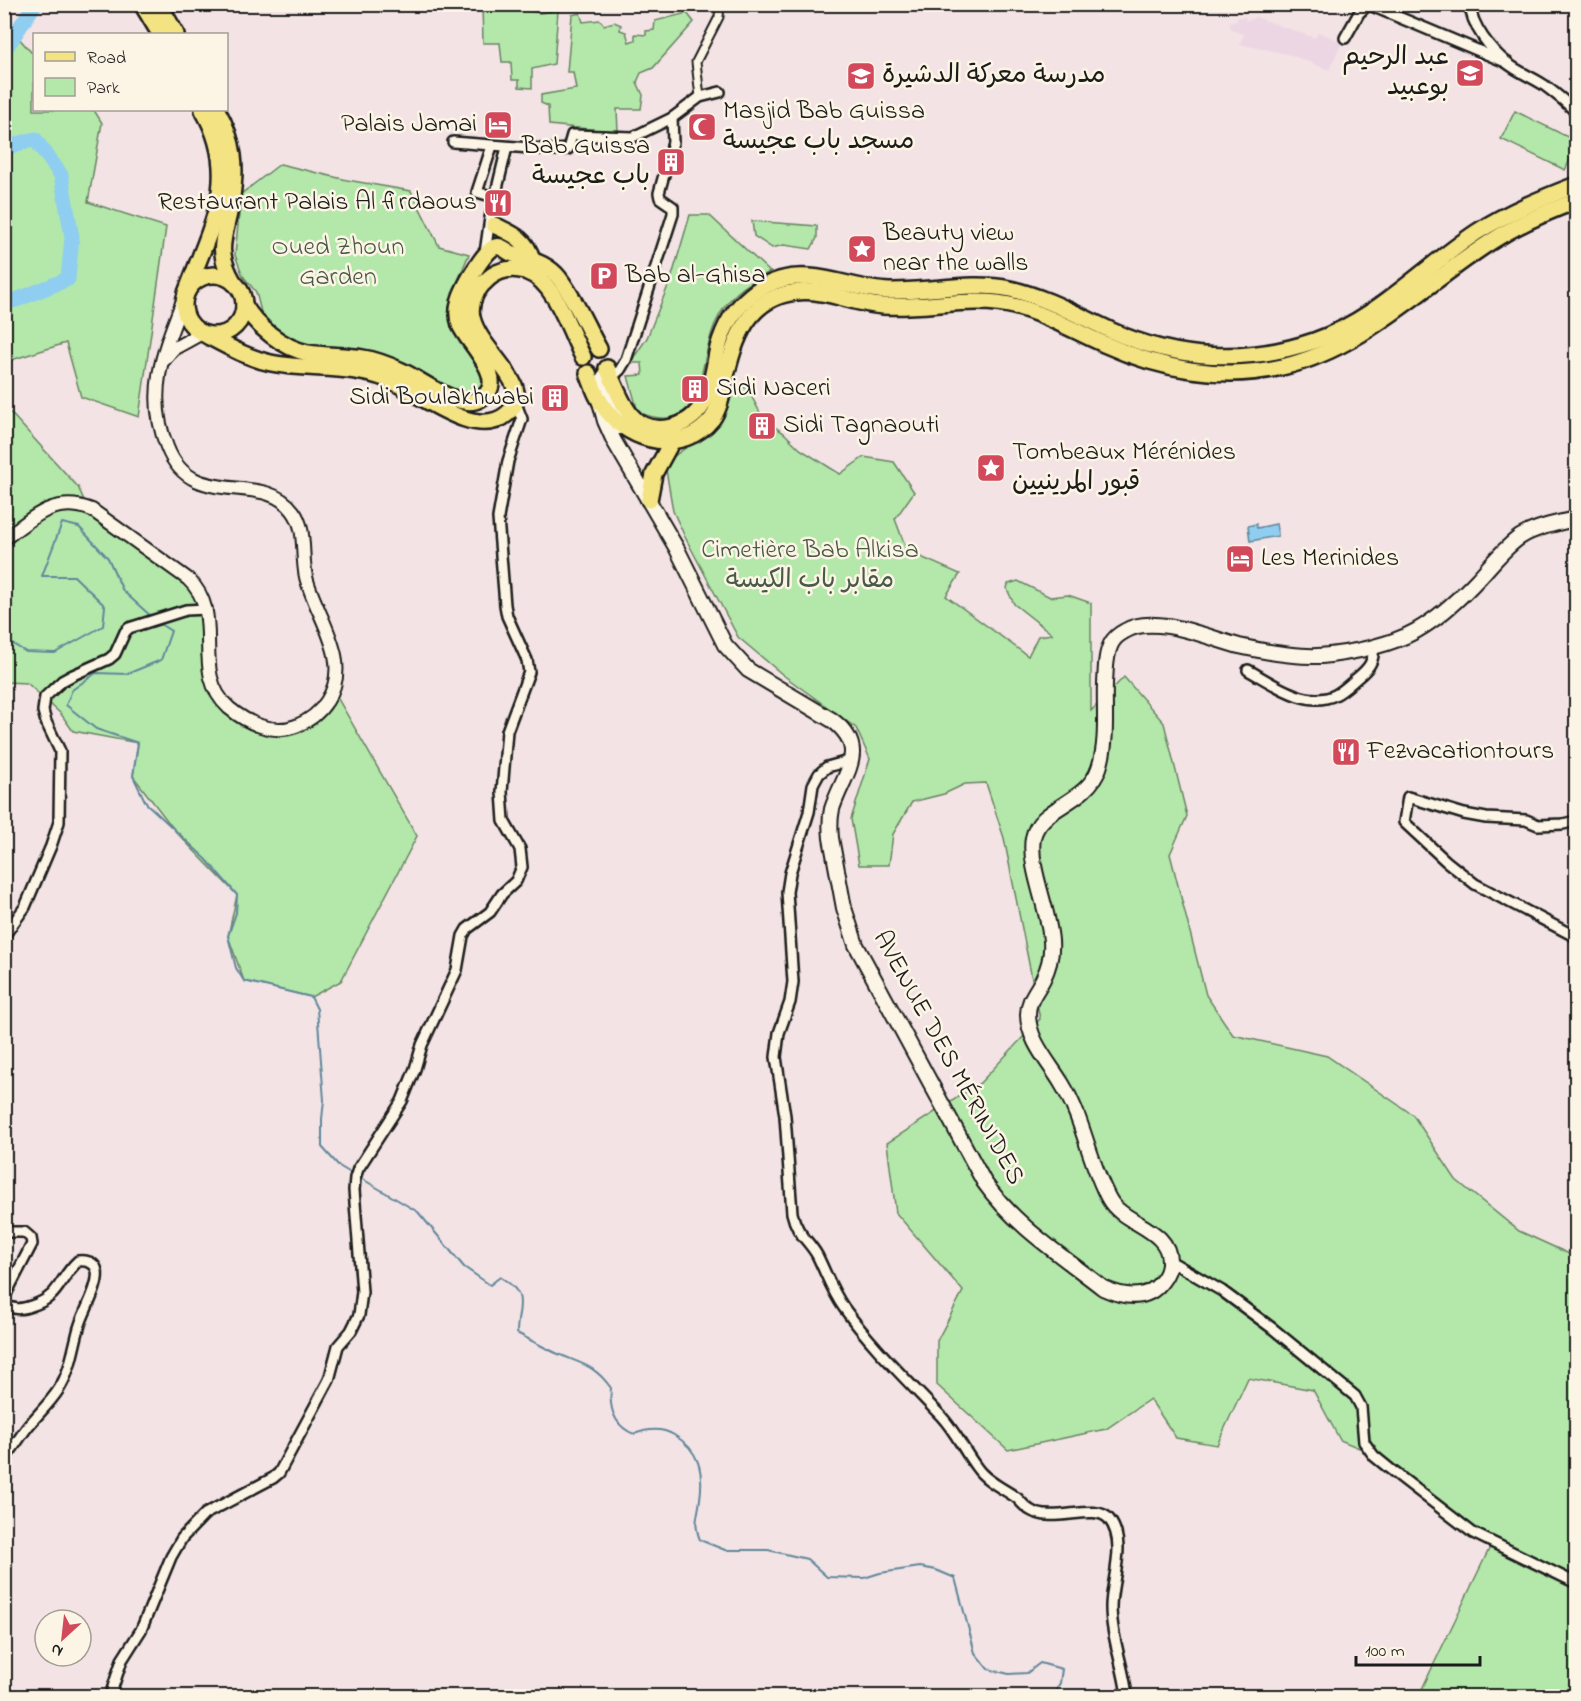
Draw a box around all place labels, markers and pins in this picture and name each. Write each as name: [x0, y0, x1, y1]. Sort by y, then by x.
place label: عبد الرحيم بوعبيد: [1342, 39, 1449, 107]
place label: مدرسة معركة الدشيرة: [882, 57, 1106, 95]
school or university icon: عبد الرحيم بوعبيد: [1454, 57, 1486, 89]
school or university icon: مدرسة معركة الدشيرة: [845, 60, 877, 92]
place label: Masjid Bab Guissa مسجد باب عجيسة: [723, 93, 925, 161]
place label: Palais Jamai: [341, 106, 477, 144]
hotel icon: Palais Jamai: [482, 109, 514, 141]
mosque icon: Masjid Bab Guissa مسجد باب عجيسة: [686, 111, 718, 143]
place label: Bab Guissa باب عجيسة: [521, 128, 650, 196]
building icon: Bab Guissa باب عجيسة: [655, 146, 687, 178]
place label: Restaurant Palais Al firdaous: [158, 184, 477, 222]
restaurant icon: Restaurant Palais Al firdaous: [482, 187, 514, 219]
place label: Beauty view near the walls: [882, 215, 1028, 283]
place icon: Beauty view near the walls: [846, 233, 878, 265]
place label: Bab al-Ghisa: [624, 257, 766, 295]
parking icon: Bab al-Ghisa: [588, 260, 620, 292]
place label: Sidi Naceri: [716, 370, 831, 408]
building icon: Sidi Naceri: [679, 373, 711, 405]
place label: Sidi Boulakhwabi: [349, 379, 534, 417]
building icon: Sidi Boulakhwabi: [539, 382, 571, 414]
place label: Sidi Tagnaouti: [783, 407, 939, 445]
building icon: Sidi Tagnaouti: [746, 410, 778, 442]
place label: Tombeaux Mérénides قبور المرينيين: [1012, 434, 1236, 502]
place icon: Tombeaux Mérénides قبور المرينيين: [975, 452, 1007, 484]
place label: Les Merinides: [1261, 540, 1399, 578]
hotel icon: Les Merinides: [1224, 543, 1256, 575]
place label: Fezvacationtours: [1366, 733, 1554, 771]
restaurant icon: Fezvacationtours: [1330, 736, 1362, 768]

